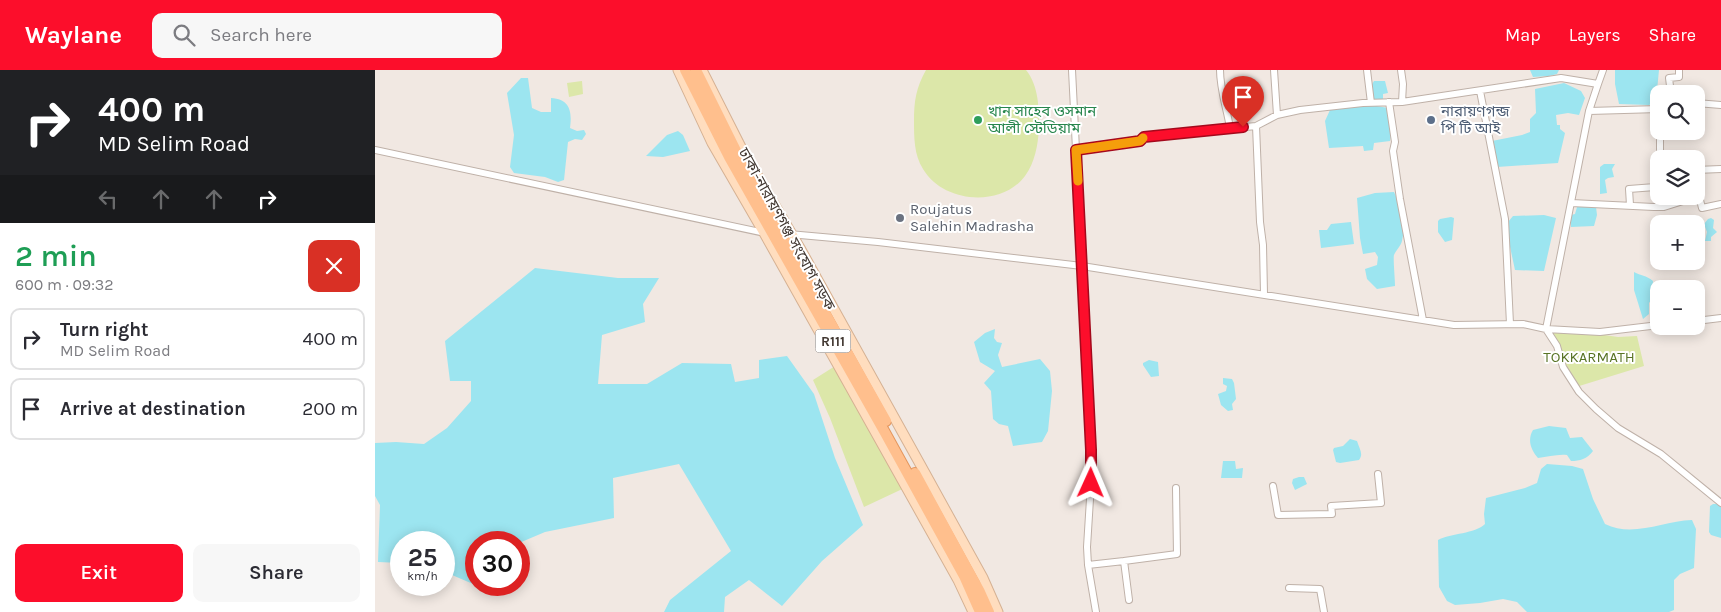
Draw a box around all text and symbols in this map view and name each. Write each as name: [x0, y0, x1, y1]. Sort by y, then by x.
search box: [152, 13, 502, 58]
text: Waylane: [25, 21, 122, 49]
icon: search: [170, 21, 198, 49]
text: Search here: [210, 24, 312, 46]
text: Map: [1505, 24, 1541, 46]
text: Layers: [1569, 24, 1621, 46]
text: Share: [1649, 24, 1696, 46]
pin: [1222, 76, 1264, 127]
icon: arrive: [1229, 83, 1257, 111]
map controls: [1650, 85, 1705, 335]
button: search: [1650, 85, 1705, 140]
text: 400 m: [98, 89, 205, 130]
icon: right: [15, 90, 80, 155]
place label: খান সাহেব ওসমান আলী স্টেডিয়াম: [987, 102, 1097, 137]
place label: নারায়ণগন্জ পি টি আই: [1440, 102, 1510, 137]
marker: খান সাহেব ওসমান আলী স্টেডিয়াম: [972, 114, 984, 126]
marker: নারায়ণগন্জ পি টি আই: [1425, 114, 1437, 126]
text: MD Selim Road: [98, 131, 250, 157]
street label: ঢাকা-নারায়ণগঞ্জ সংযোগ সড়ক: [734, 144, 840, 314]
button: layers: [1650, 150, 1705, 205]
icon: left: [94, 185, 122, 213]
icon: ahead: [147, 185, 175, 213]
icon: ahead: [200, 185, 228, 213]
icon: right: [253, 185, 281, 213]
place label: Roujatus Salehin Madrasha: [910, 200, 1034, 235]
marker: Roujatus Salehin Madrasha: [894, 212, 906, 224]
button: +: [1650, 215, 1705, 270]
text: 2 min: [15, 238, 97, 274]
button: close: [308, 240, 360, 292]
text: 600 m · 09:32: [15, 275, 114, 294]
button: −: [1650, 280, 1705, 335]
text: Turn right: [60, 319, 149, 341]
icon: right: [17, 325, 45, 353]
text: 400 m: [303, 328, 358, 350]
road number: R111: [815, 330, 851, 352]
text: MD Selim Road: [60, 341, 171, 360]
park label: TOKKARMATH: [1543, 348, 1635, 366]
icon: arrive: [17, 395, 45, 423]
text: Arrive at destination: [60, 398, 246, 420]
text: 200 m: [302, 398, 358, 420]
position arrow: [1064, 456, 1116, 508]
speed limit sign: 30: [465, 531, 530, 596]
text: 25: [408, 543, 437, 572]
button: Exit: [15, 544, 183, 602]
button: Share: [193, 544, 360, 602]
text: km/h: [407, 569, 438, 583]

